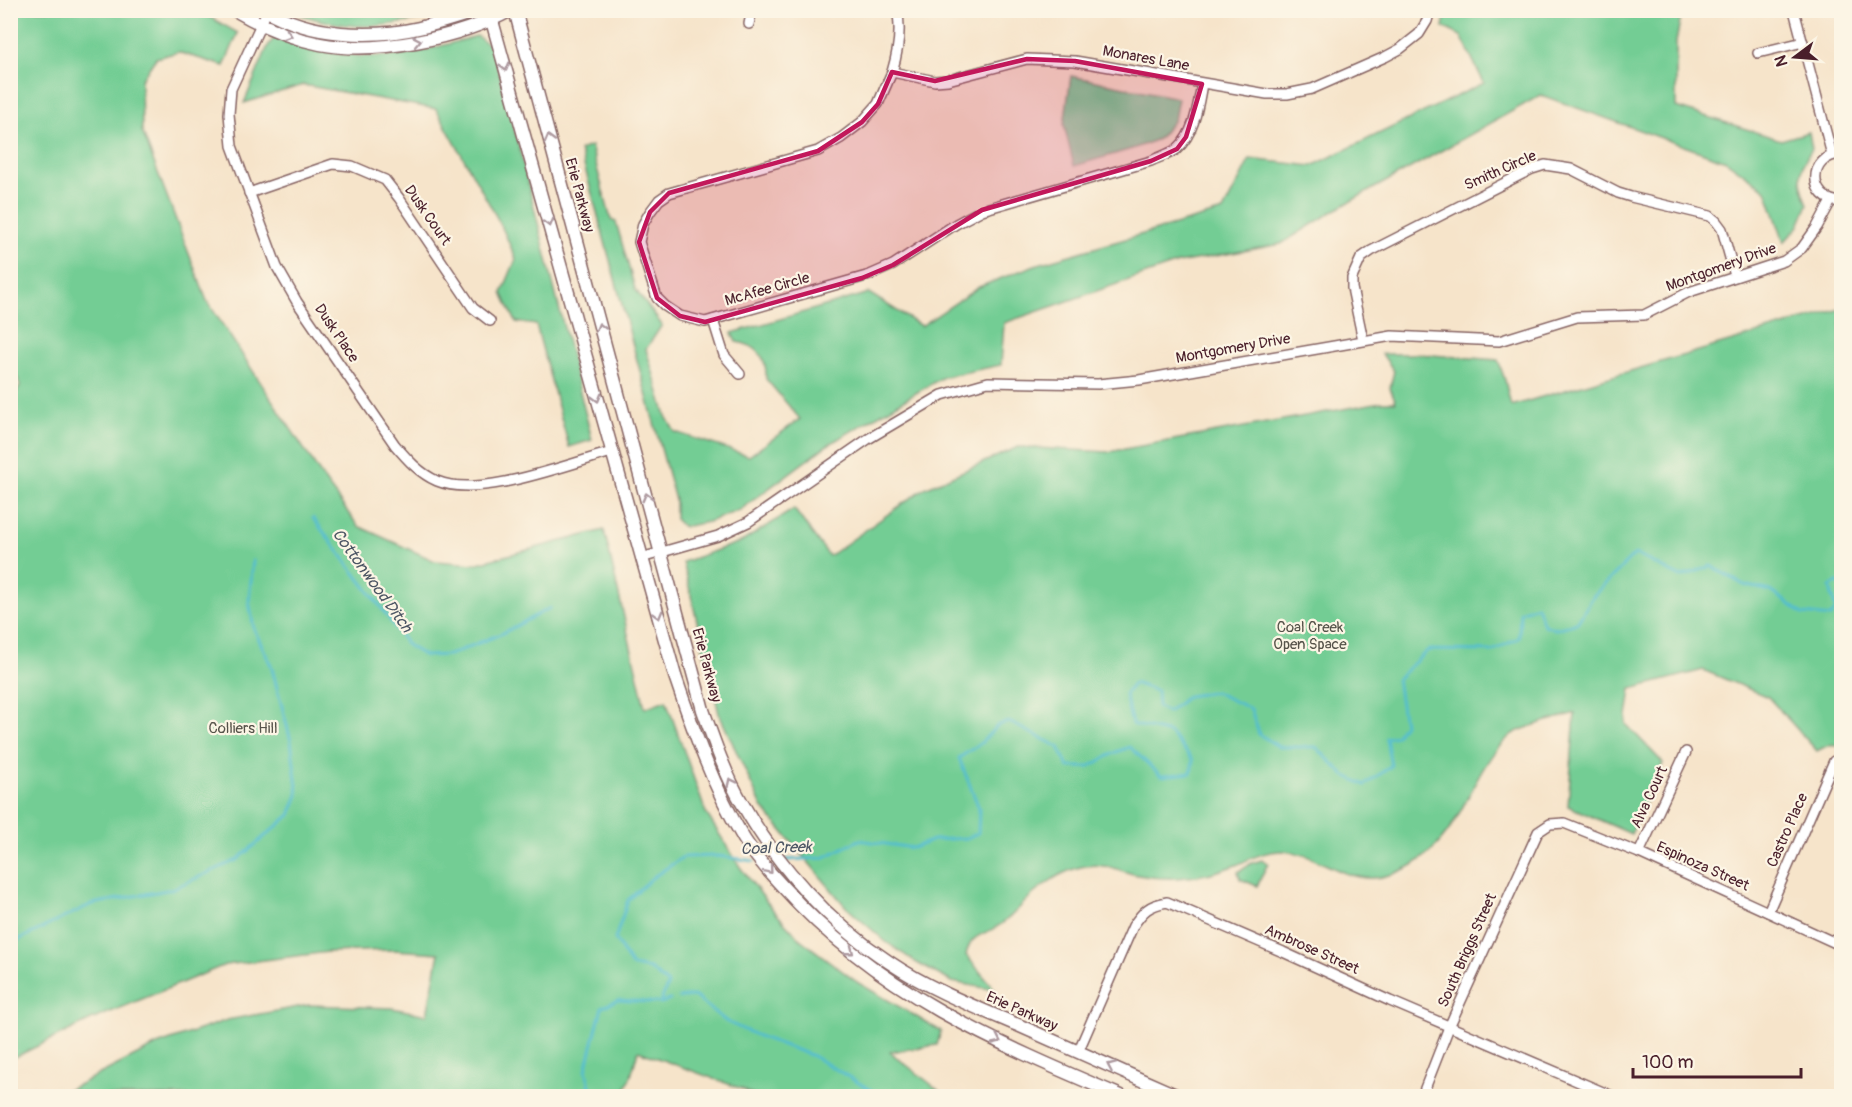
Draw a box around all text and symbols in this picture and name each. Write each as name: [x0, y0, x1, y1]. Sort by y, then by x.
north arrow: [1765, 27, 1825, 87]
one-way arrow: [282, 28, 293, 40]
one-way arrow: [412, 36, 422, 48]
street label: Monares Lane: [1101, 42, 1191, 76]
text: N: [1770, 53, 1793, 69]
one-way arrow: [498, 61, 510, 72]
one-way arrow: [544, 134, 556, 145]
street label: Smith Circle: [1461, 146, 1540, 195]
street label: Erie Parkway: [560, 156, 599, 235]
street label: Dusk Court: [400, 182, 456, 250]
one-way arrow: [541, 218, 554, 228]
street label: Montgomery Drive: [1663, 239, 1779, 296]
street label: McAfee Circle: [723, 268, 812, 311]
street label: Dusk Place: [310, 300, 363, 367]
one-way arrow: [595, 322, 607, 333]
street label: Montgomery Drive: [1174, 329, 1292, 368]
one-way arrow: [590, 392, 602, 402]
one-way arrow: [641, 492, 654, 502]
water label: Cottonwood Ditch: [328, 525, 417, 637]
one-way arrow: [650, 610, 663, 620]
park label: Coal Creek Open Space: [1273, 618, 1347, 654]
street label: Erie Parkway: [687, 626, 726, 705]
park label: Colliers Hill: [208, 719, 278, 738]
street label: Alva Court: [1627, 762, 1673, 831]
one-way arrow: [727, 777, 739, 788]
street label: Castro Place: [1763, 790, 1812, 870]
water label: Coal Creek: [740, 837, 813, 859]
street label: Espinoza Street: [1653, 838, 1753, 896]
one-way arrow: [761, 863, 772, 874]
street label: South Briggs Street: [1434, 889, 1502, 1010]
street label: Ambrose Street: [1262, 920, 1363, 979]
one-way arrow: [843, 944, 854, 955]
street label: Erie Parkway: [983, 987, 1061, 1036]
one-way arrow: [990, 1032, 1001, 1044]
scale bar: [1633, 1041, 1801, 1079]
text: 100 m: [1642, 1051, 1694, 1074]
one-way arrow: [1106, 1062, 1117, 1074]

